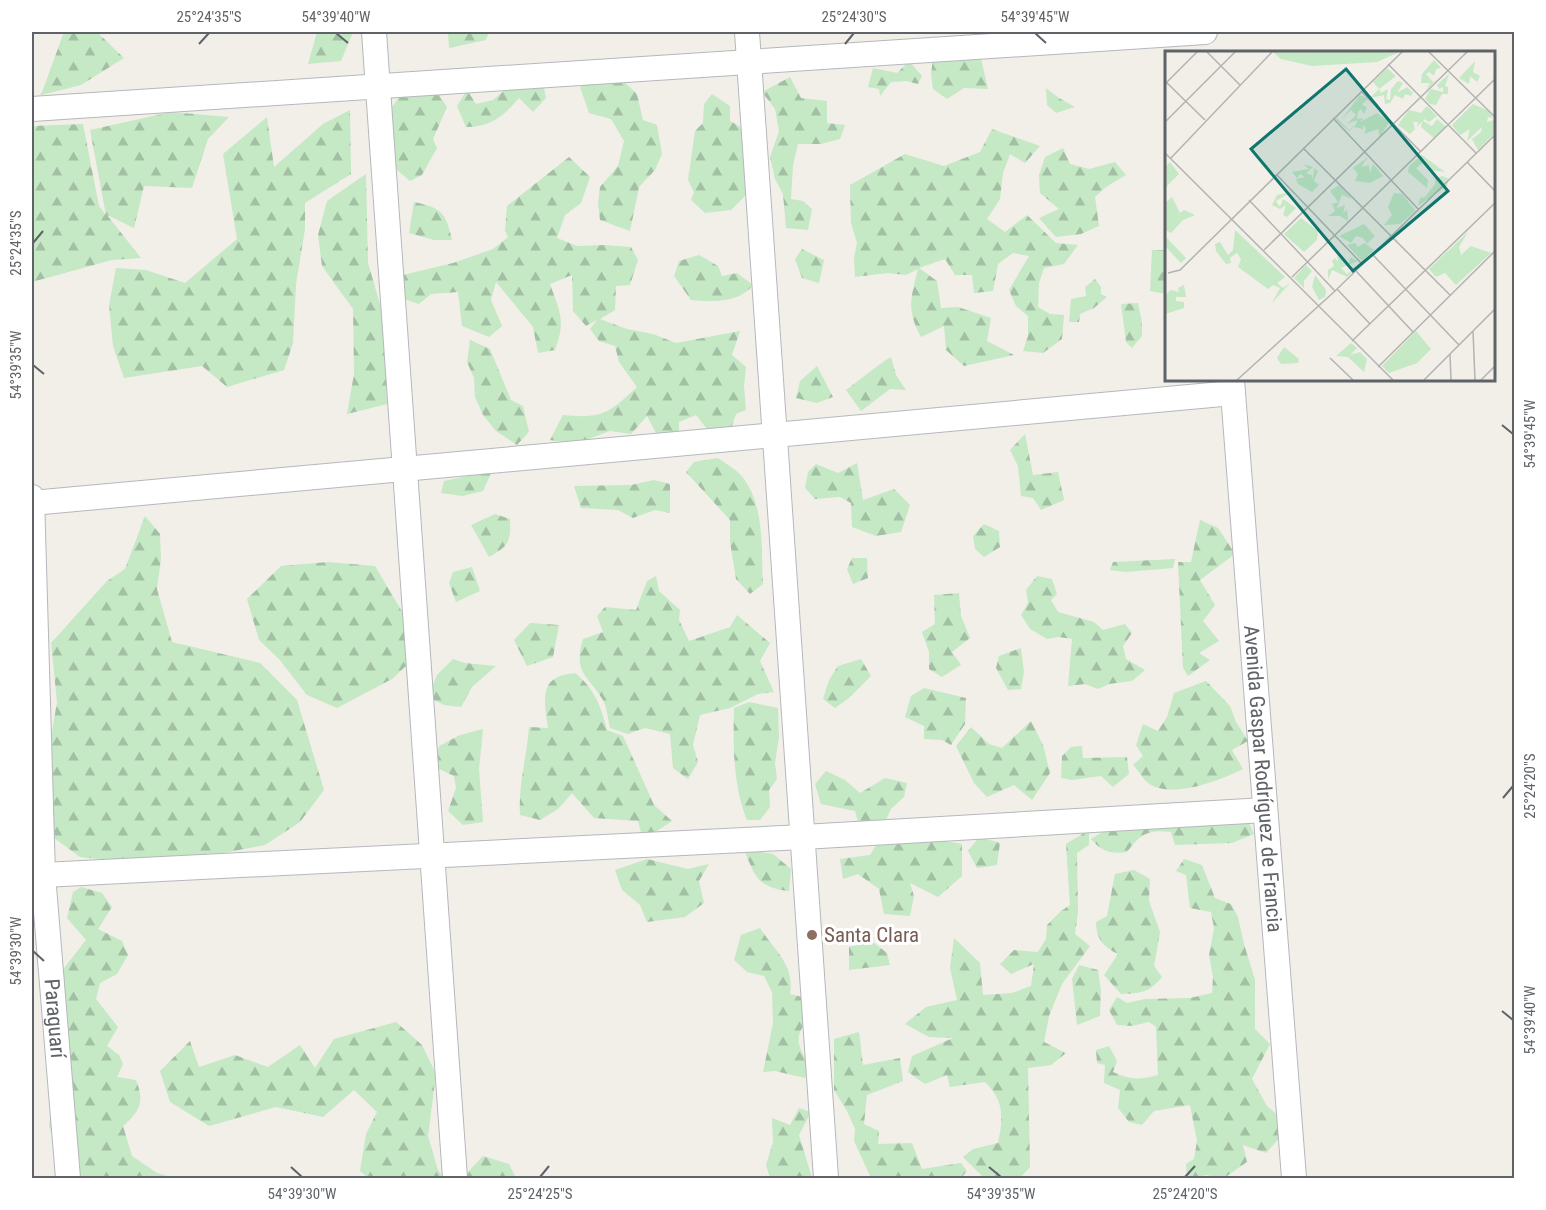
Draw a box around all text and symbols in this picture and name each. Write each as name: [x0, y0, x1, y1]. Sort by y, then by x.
text: 25°24'35"S: [176, 8, 242, 26]
text: 54°39'40"W: [302, 8, 371, 26]
text: 25°24'30"S: [821, 8, 887, 26]
text: 54°39'45"W: [1001, 8, 1070, 26]
inset map: [1165, 51, 1495, 381]
text: 25°24'35"S: [7, 210, 25, 276]
text: 54°39'35"W: [7, 330, 25, 399]
text: 54°39'45"W: [1521, 399, 1539, 468]
street label: Avenida Gaspar Rodríguez de Francia: [1239, 624, 1287, 933]
text: 25°24'20"S: [1521, 753, 1539, 819]
text: 54°39'30"W: [7, 916, 25, 985]
place label: Santa Clara: [824, 923, 919, 947]
marker: Santa Clara: [805, 928, 819, 942]
street label: Paraguarí: [40, 978, 70, 1060]
text: 54°39'40"W: [1521, 985, 1539, 1054]
text: 54°39'30"W: [268, 1185, 337, 1203]
text: 25°24'25"S: [507, 1185, 573, 1203]
text: 54°39'35"W: [967, 1185, 1036, 1203]
text: 25°24'20"S: [1152, 1185, 1218, 1203]

